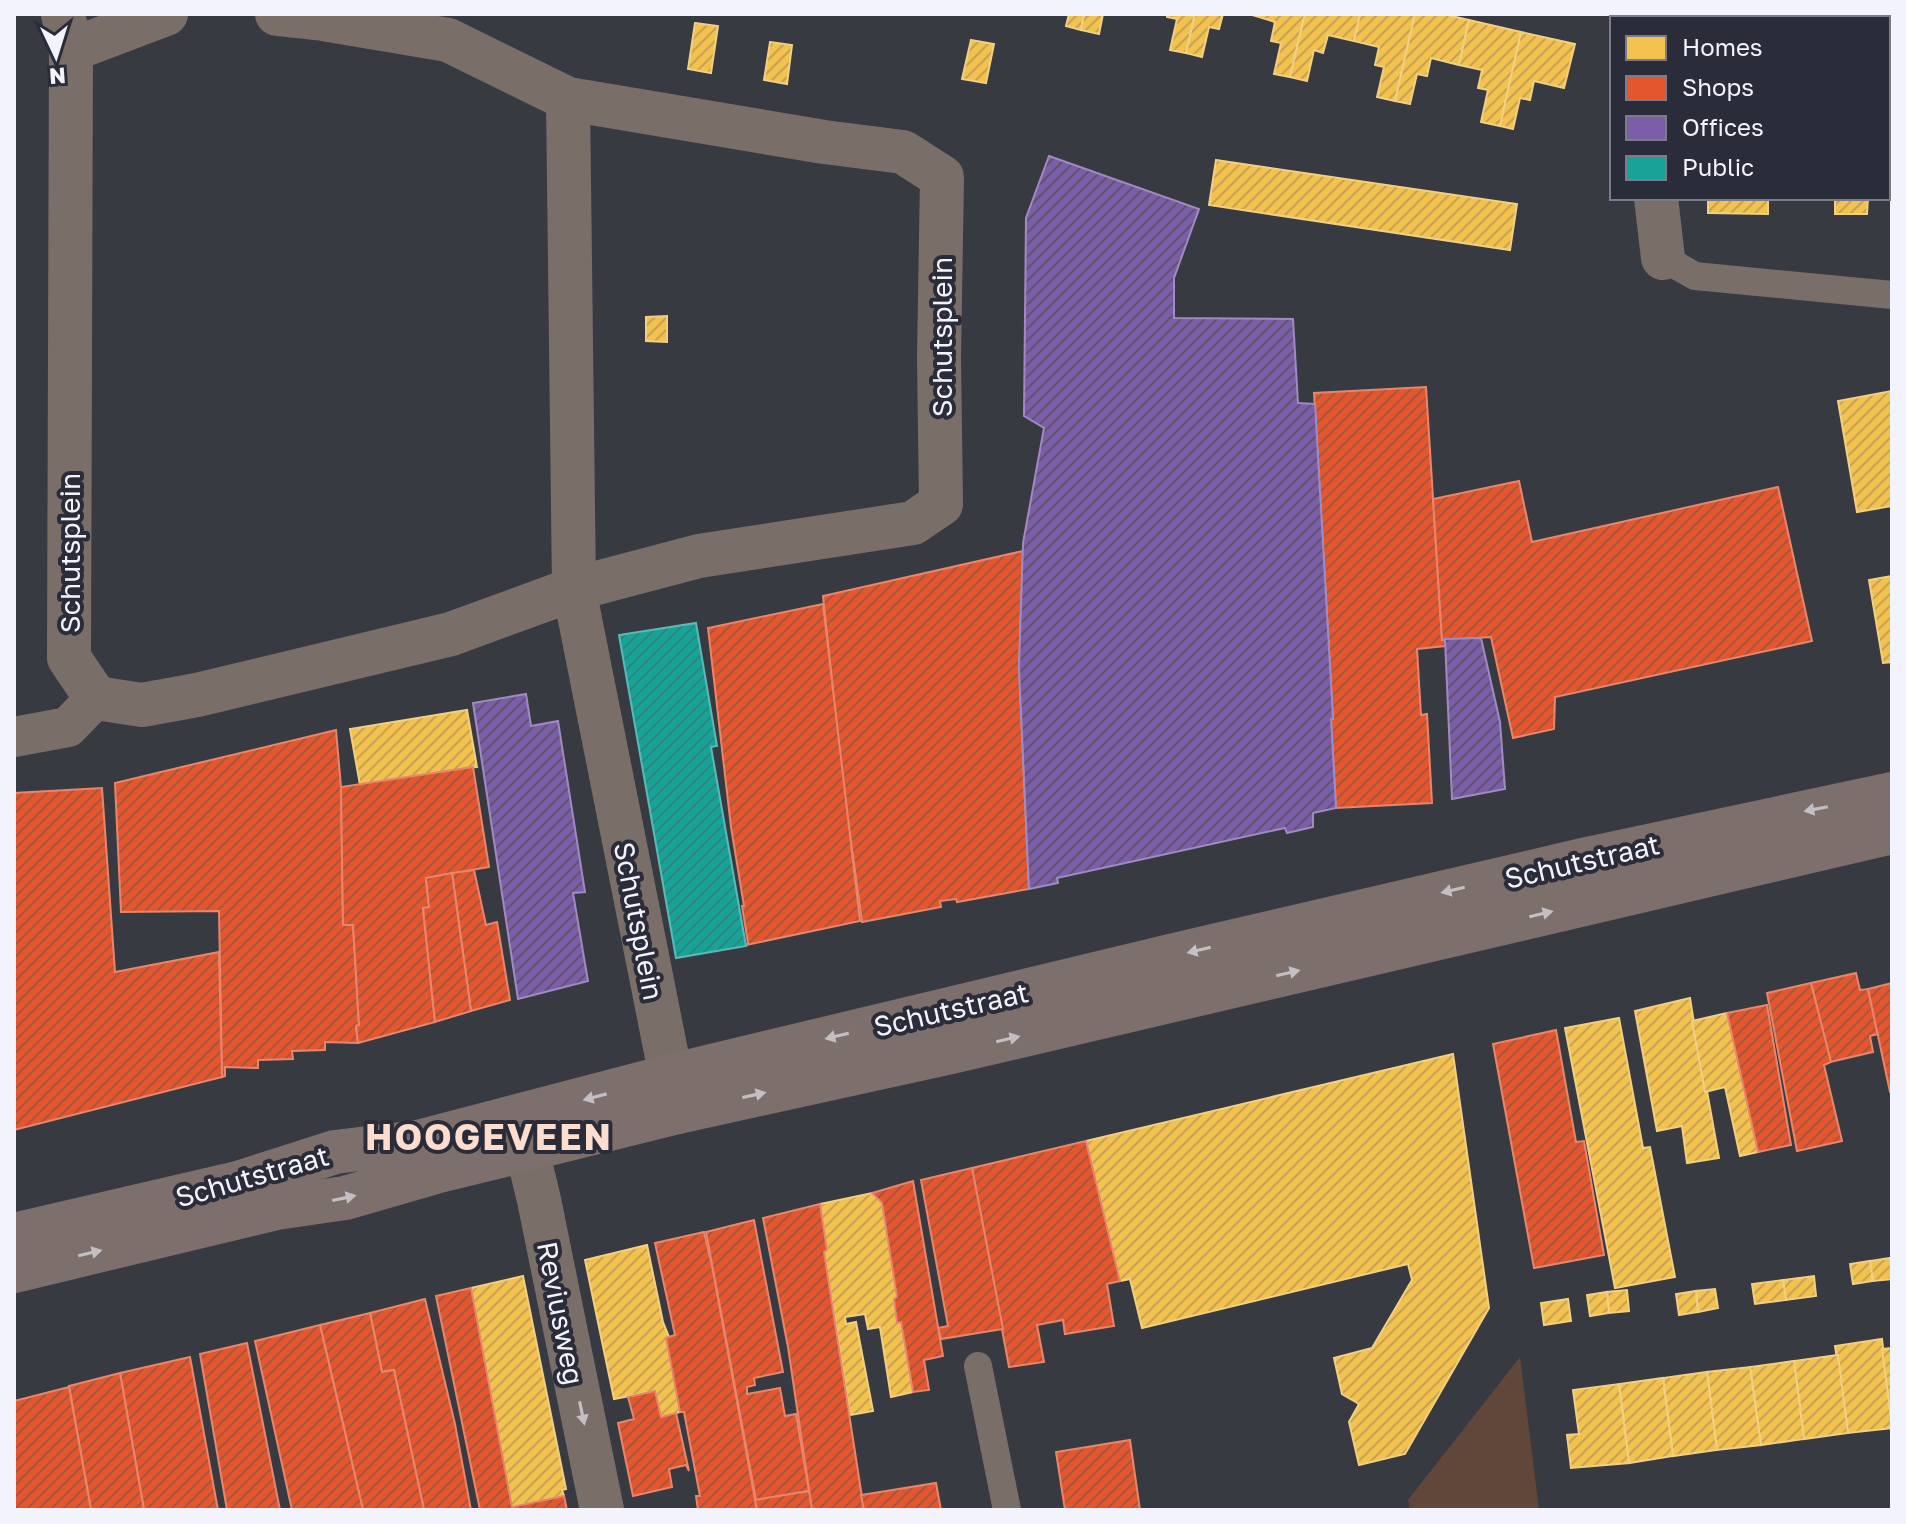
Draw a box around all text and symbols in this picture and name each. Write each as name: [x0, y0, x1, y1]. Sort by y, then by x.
north arrow: [16, 16, 96, 96]
legend: [1610, 16, 1890, 200]
text: Homes: [1682, 32, 1763, 61]
text: N: [48, 62, 67, 91]
text: Shops: [1682, 72, 1754, 101]
text: Offices: [1682, 112, 1764, 141]
text: Public: [1682, 152, 1754, 181]
street label: Schutsplein: [925, 257, 958, 417]
street label: Schutsplein: [53, 473, 86, 633]
one-way arrow: [1803, 804, 1828, 816]
street label: Schutstraat: [1501, 827, 1663, 895]
street label: Schutsplein: [608, 839, 670, 1003]
one-way arrow: [1440, 885, 1465, 897]
one-way arrow: [1529, 907, 1554, 920]
one-way arrow: [1187, 944, 1212, 956]
one-way arrow: [1276, 966, 1301, 979]
street label: Schutstraat: [870, 975, 1032, 1043]
one-way arrow: [825, 1030, 850, 1043]
one-way arrow: [995, 1032, 1020, 1045]
one-way arrow: [742, 1088, 767, 1101]
one-way arrow: [582, 1091, 607, 1103]
district label: HOOGEVEEN: [365, 1115, 613, 1158]
street label: Schutstraat: [172, 1138, 332, 1214]
one-way arrow: [331, 1191, 356, 1204]
street label: Reviusweg: [531, 1239, 591, 1387]
one-way arrow: [77, 1246, 102, 1259]
one-way arrow: [576, 1401, 588, 1426]

